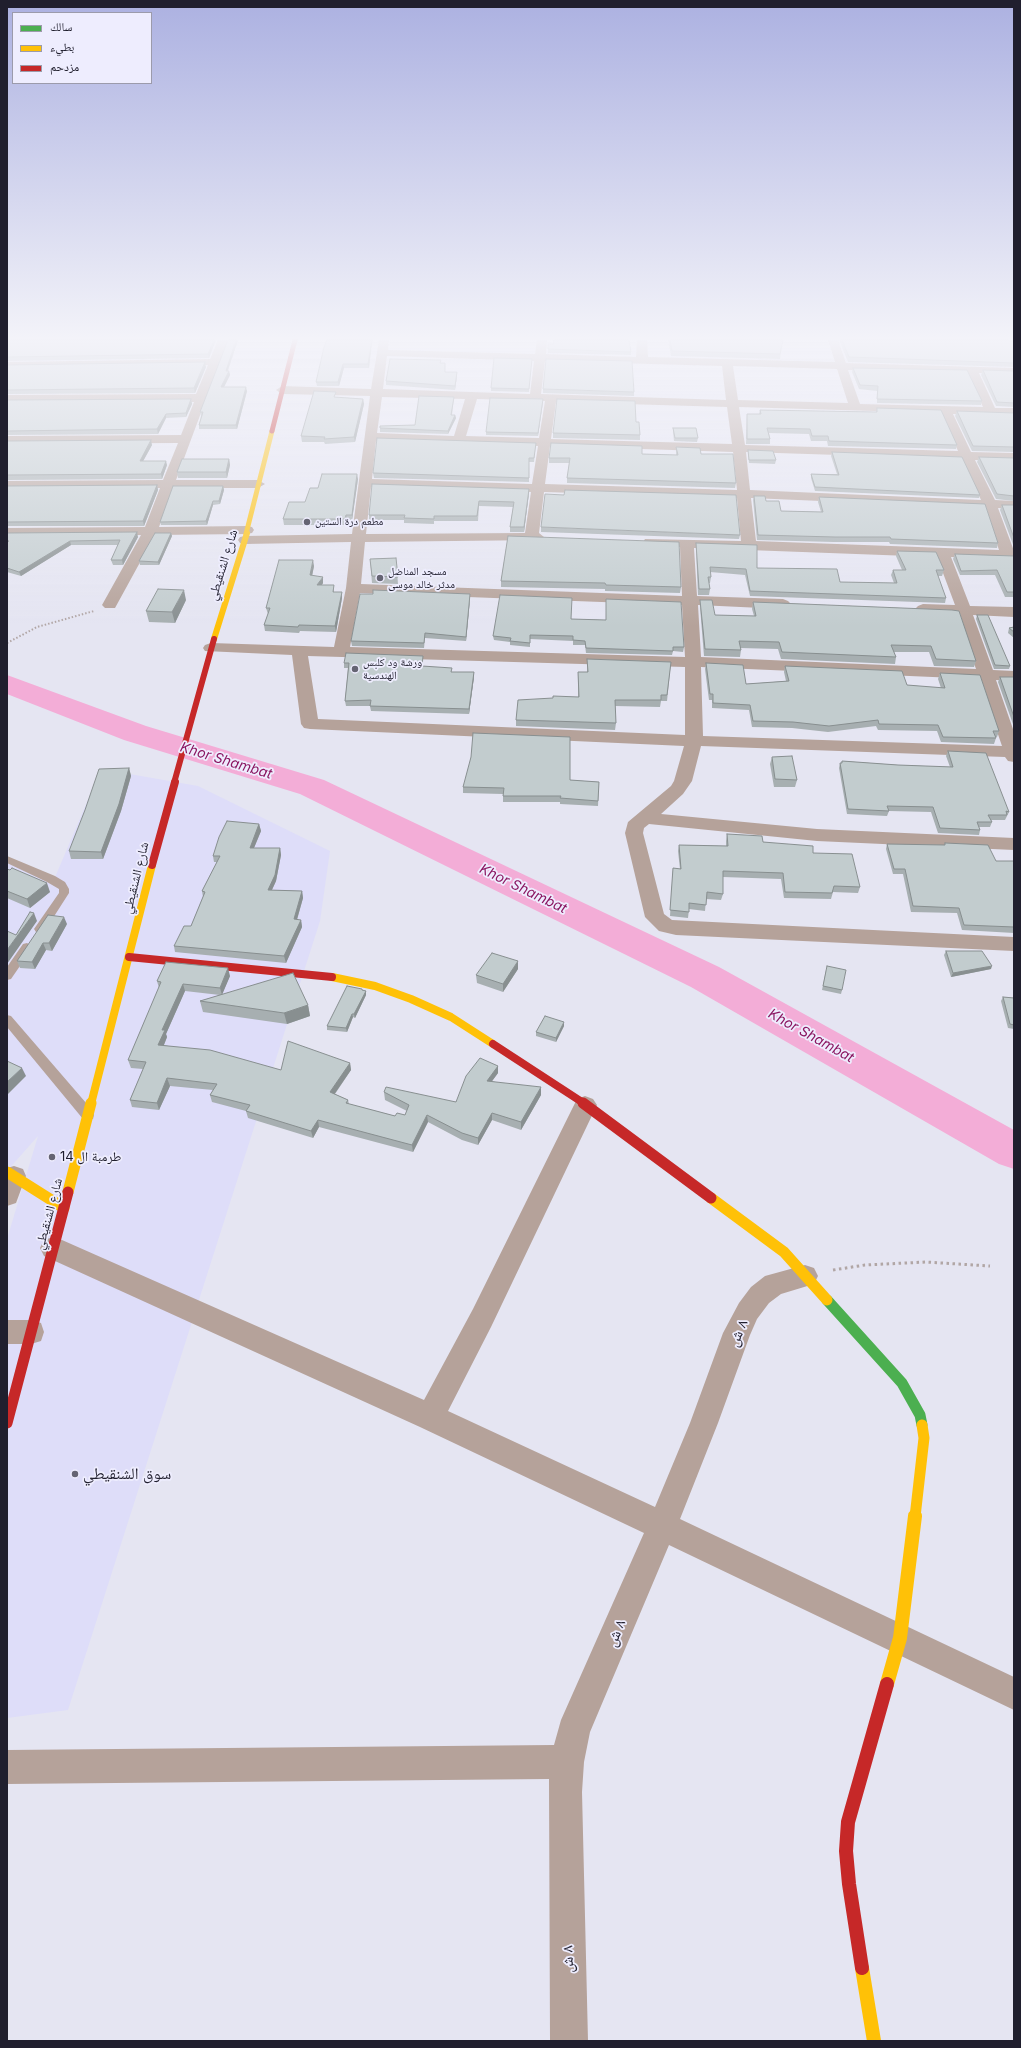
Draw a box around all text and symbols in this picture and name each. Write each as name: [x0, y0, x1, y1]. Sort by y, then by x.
legend: [12, 12, 152, 84]
text: سالك: [50, 19, 72, 34]
text: بطيء: [50, 39, 74, 54]
text: مزدحم: [50, 59, 79, 74]
place label: مطعم درة الستين: [315, 515, 383, 529]
marker: مطعم درة الستين: [302, 517, 312, 527]
street label: شارع الشنقيطي: [205, 528, 241, 602]
place label: مسجد المناضل مدثر خالد موسى: [388, 565, 455, 591]
marker: مسجد المناضل مدثر خالد موسى: [375, 573, 385, 583]
place label: ورشة ود كلبس الهندسية: [363, 656, 422, 682]
marker: ورشة ود كلبس الهندسية: [350, 664, 360, 674]
water label: Khor Shambat: [178, 739, 274, 783]
street label: شارع الشنقيطي: [120, 840, 152, 916]
water label: Khor Shambat: [477, 861, 569, 917]
water label: Khor Shambat: [765, 1006, 857, 1066]
place label: طرمبة ال 14: [60, 1149, 121, 1165]
marker: طرمبة ال 14: [47, 1152, 57, 1162]
street label: شارع الشنقيطي: [32, 1177, 66, 1251]
street label: ٨ ش: [724, 1316, 752, 1350]
place label: سوق الشنقيطي: [83, 1464, 171, 1484]
marker: سوق الشنقيطي: [70, 1469, 80, 1479]
street label: ٨ ش: [602, 1616, 630, 1650]
street label: ٨ ش: [558, 1945, 578, 1973]

